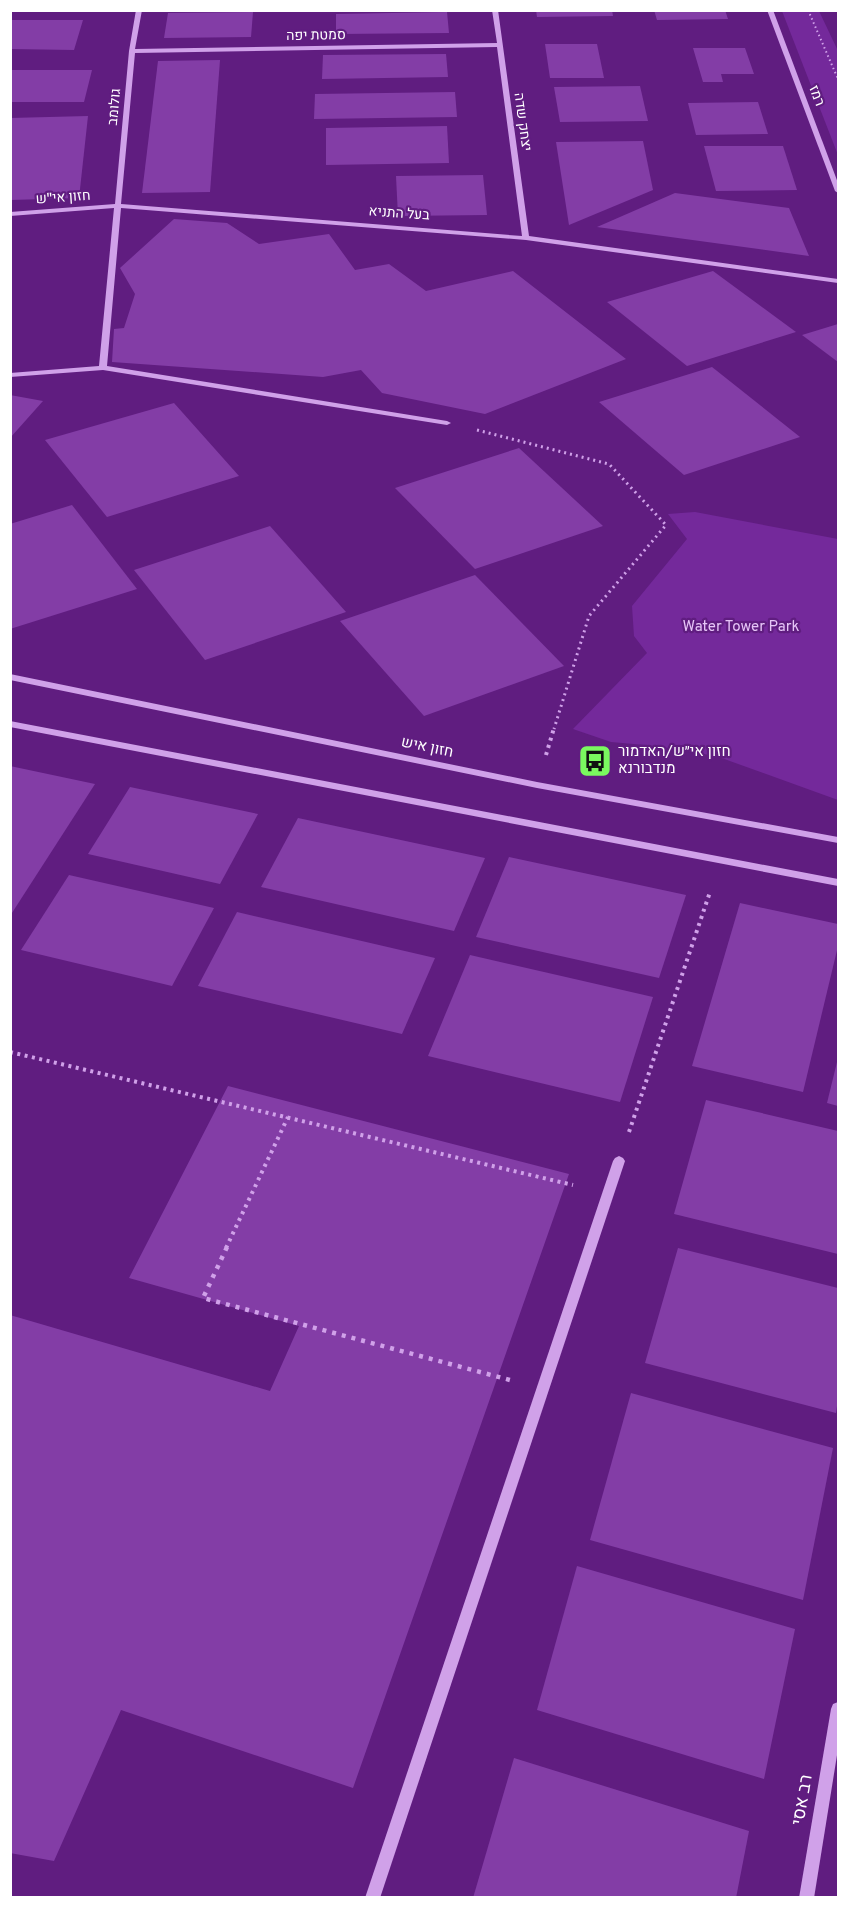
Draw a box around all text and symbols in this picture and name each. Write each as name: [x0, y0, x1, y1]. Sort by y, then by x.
street label: סמטת יפה: [286, 27, 346, 45]
street label: רמז: [804, 83, 828, 109]
street label: גולומב: [105, 88, 125, 126]
street label: יצחק שדה: [509, 92, 535, 152]
street label: חזון אי"ש: [35, 188, 91, 208]
street label: בעל התניא: [368, 203, 431, 225]
park label: Water Tower Park: [682, 618, 800, 637]
street label: חזון איש: [399, 733, 455, 763]
bus stop icon: חזון אי״ש/האדמור מנדבורנא: [577, 743, 613, 779]
place label: חזון אי״ש/האדמור מנדבורנא: [618, 743, 731, 779]
street label: רב אסי: [787, 1773, 819, 1827]

